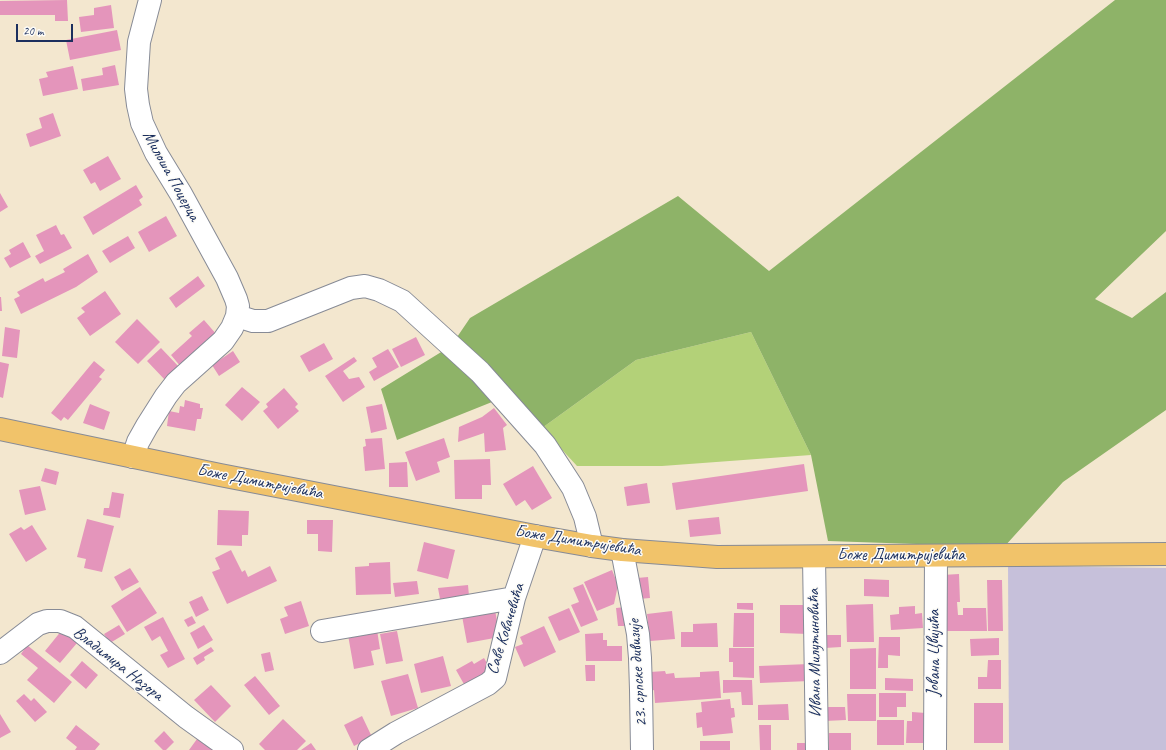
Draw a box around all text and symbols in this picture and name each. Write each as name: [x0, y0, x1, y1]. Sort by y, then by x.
scale bar: [18, 16, 75, 42]
text: 20 m: [23, 23, 43, 39]
street label: Милоша Поцерца: [138, 127, 204, 225]
street label: Боже Димитријевића: [196, 460, 324, 504]
street label: Боже Димитријевића: [514, 521, 642, 561]
street label: Боже Димитријевића: [837, 546, 965, 566]
street label: Саве Ковачевића: [483, 581, 529, 677]
street label: Ивана Милутиновића: [804, 589, 826, 717]
street label: Јована Цвијића: [925, 610, 945, 696]
street label: 23. српске дивизије: [624, 618, 652, 728]
street label: Владимира Назора: [69, 622, 167, 706]

